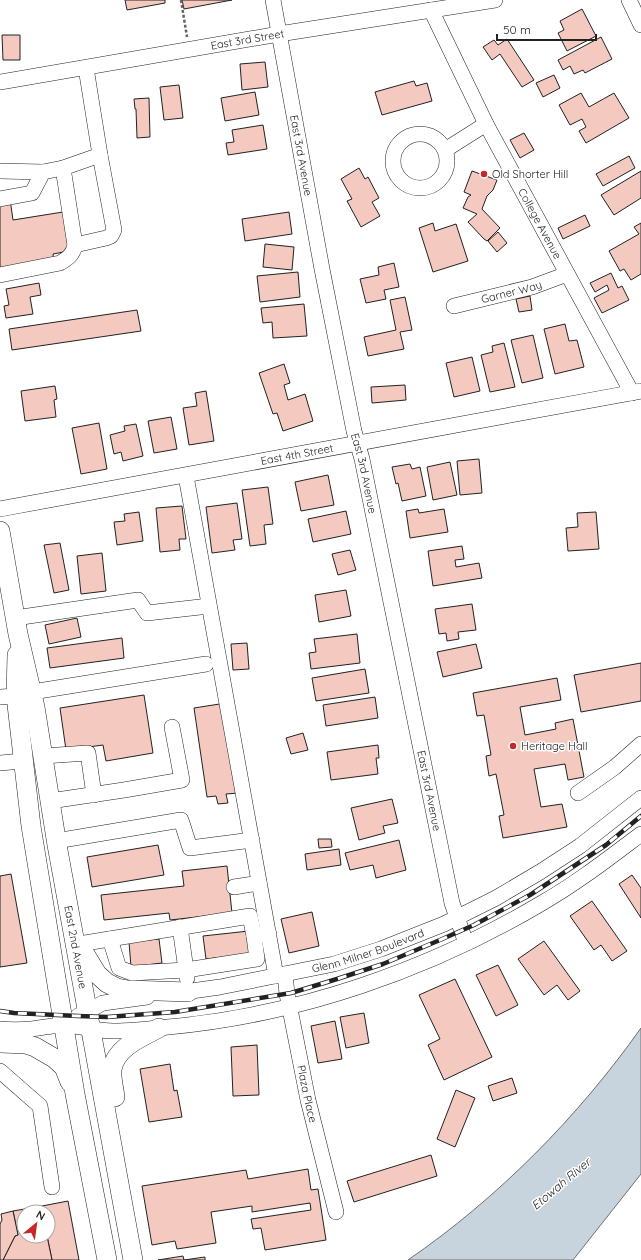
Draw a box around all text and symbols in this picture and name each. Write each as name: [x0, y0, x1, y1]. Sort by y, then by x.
scale bar: [497, 16, 596, 42]
text: 50 m: [503, 22, 531, 37]
street label: East 3rd Street: [210, 26, 285, 53]
street label: East 3rd Avenue: [287, 114, 316, 197]
place label: Old Shorter Hill: [492, 167, 568, 181]
marker: Old Shorter Hill: [479, 169, 489, 179]
street label: College Avenue: [515, 186, 565, 262]
street label: Garner Way: [480, 277, 544, 306]
street label: East 3rd Avenue: [348, 431, 380, 515]
street label: East 4th Street: [259, 441, 335, 468]
place label: Heritage Hall: [521, 739, 588, 753]
marker: Heritage Hall: [508, 741, 518, 751]
street label: East 3rd Avenue: [414, 749, 444, 832]
street label: East 2nd Avenue: [61, 904, 90, 990]
street label: Glenn Milner Boulevard: [310, 926, 426, 975]
street label: Plaza Place: [294, 1064, 320, 1124]
water label: Etowah River: [528, 1154, 594, 1213]
north arrow: [16, 1204, 56, 1244]
text: N: [34, 1207, 48, 1223]

